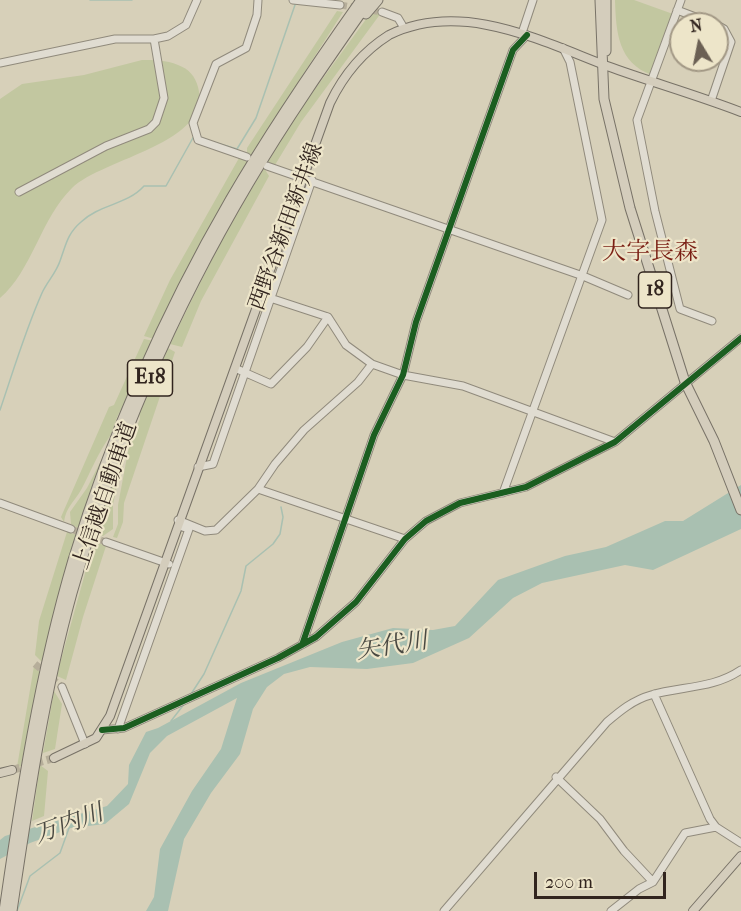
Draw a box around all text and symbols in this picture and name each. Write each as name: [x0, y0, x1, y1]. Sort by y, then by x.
north arrow: [669, 12, 729, 72]
text: N: [688, 15, 704, 36]
street label: 西野谷新田新井線: [244, 140, 330, 314]
district label: 大字長森: [602, 239, 698, 267]
road number: 18: [638, 272, 672, 308]
road number: E18: [128, 360, 172, 396]
street label: 上信越自動車道: [68, 419, 144, 573]
water label: 矢代川: [354, 627, 430, 667]
water label: 万内川: [30, 799, 108, 851]
scale bar: [537, 860, 669, 898]
text: 200 m: [545, 872, 593, 893]

